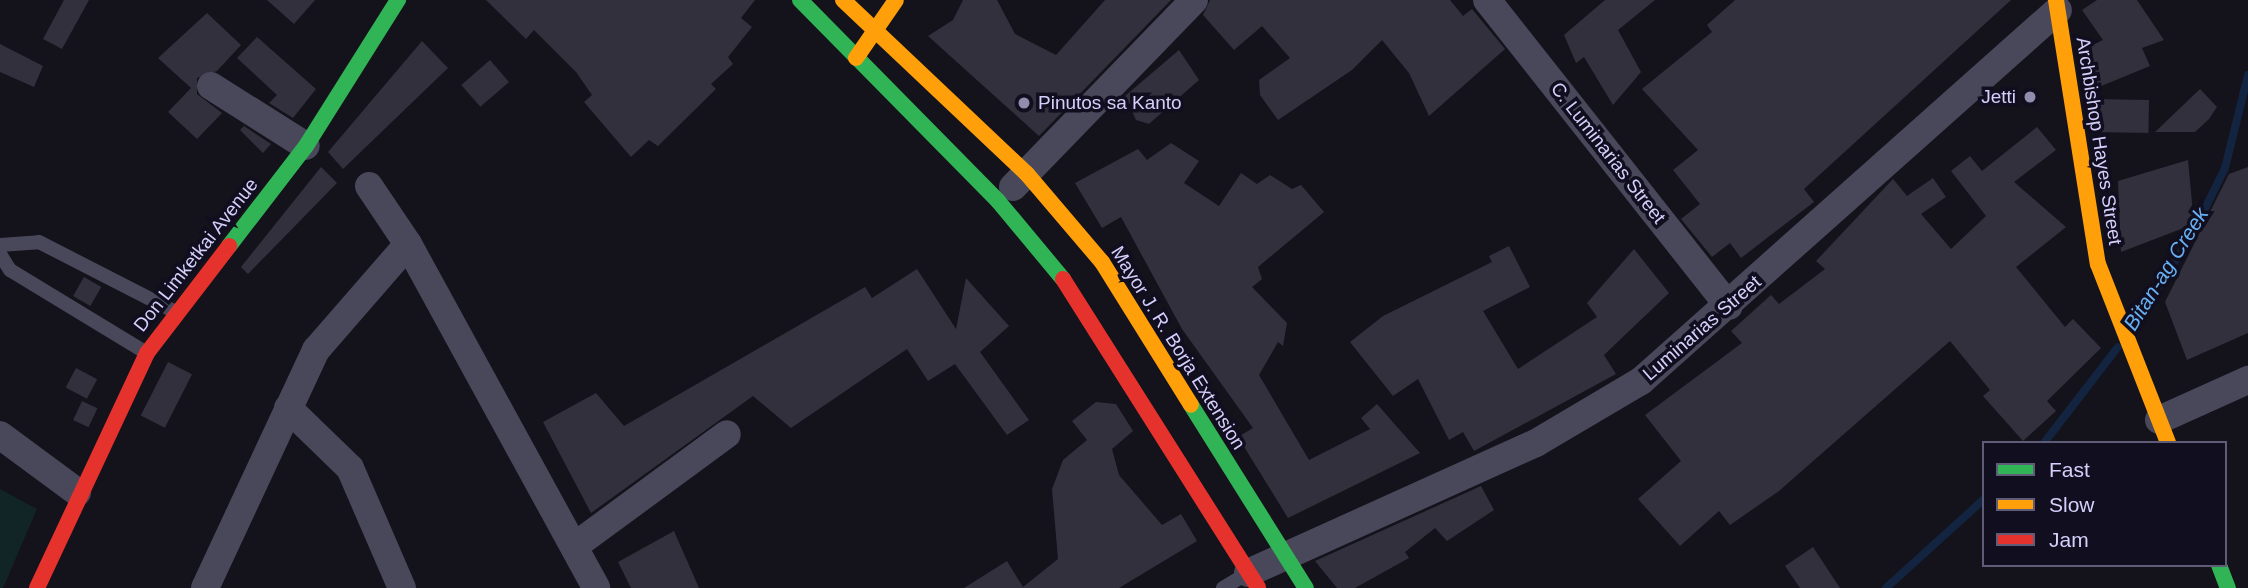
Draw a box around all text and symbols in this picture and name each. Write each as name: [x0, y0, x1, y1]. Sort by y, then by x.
street label: Archbishop Hayes Street: [2071, 35, 2127, 247]
street label: C. Luminarias Street: [1546, 78, 1670, 228]
place label: Jetti: [1981, 86, 2016, 108]
marker: Jetti: [2022, 89, 2038, 105]
place label: Pinutos sa Kanto: [1038, 92, 1182, 114]
marker: Pinutos sa Kanto: [1016, 95, 1032, 111]
street label: Don Limketkai Avenue: [129, 173, 263, 337]
water label: Bitan-ag Creek: [2118, 203, 2214, 335]
street label: Mayor J. R. Borja Extension: [1106, 242, 1250, 454]
street label: Luminarias Street: [1638, 271, 1766, 385]
legend: [1982, 441, 2227, 567]
text: Fast: [2049, 458, 2090, 481]
text: Slow: [2049, 493, 2095, 516]
text: Jam: [2049, 528, 2089, 551]

